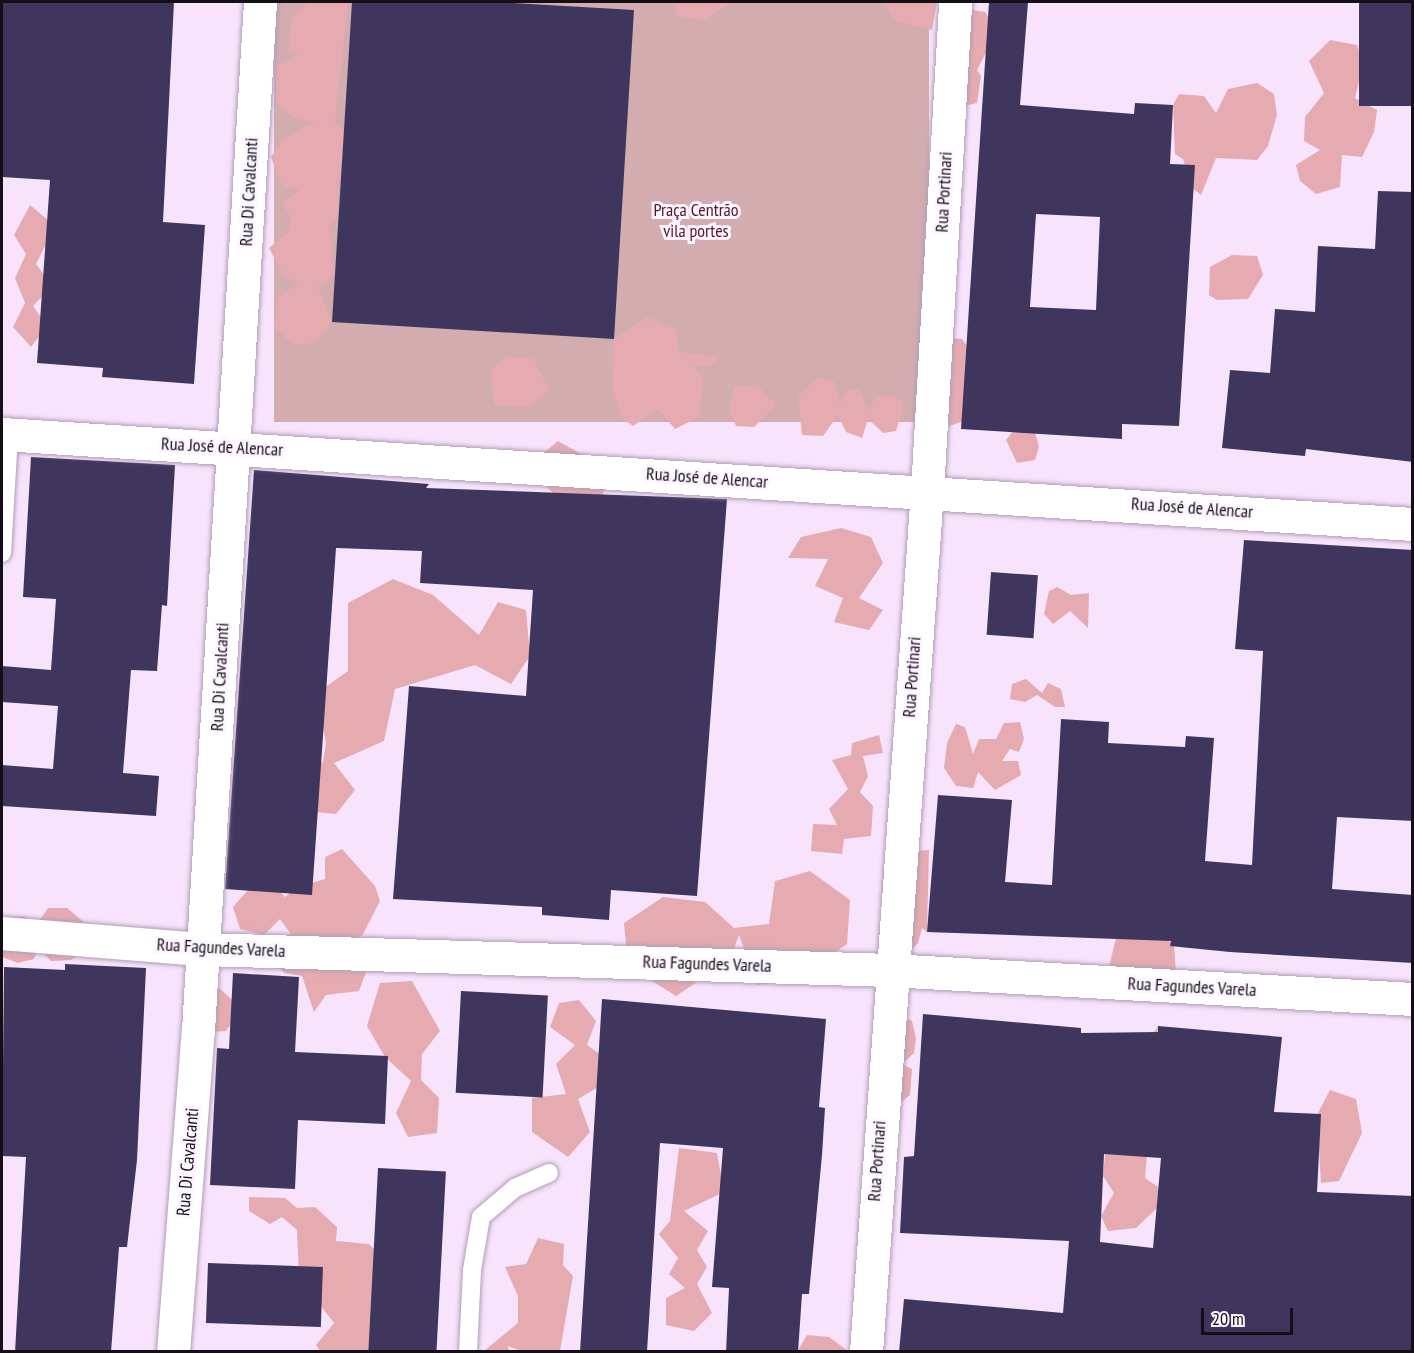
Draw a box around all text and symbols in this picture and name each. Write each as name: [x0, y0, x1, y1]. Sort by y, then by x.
street label: Rua Di Cavalcanti: [235, 137, 263, 247]
street label: Rua Portinari: [931, 151, 957, 233]
park label: Praça Centrão vila portes: [653, 200, 739, 242]
street label: Rua José de Alencar: [160, 433, 284, 461]
street label: Rua José de Alencar: [645, 463, 769, 493]
street label: Rua José de Alencar: [1130, 493, 1254, 523]
street label: Rua Di Cavalcanti: [206, 622, 234, 732]
street label: Rua Portinari: [898, 636, 926, 718]
street label: Rua Fagundes Varela: [156, 934, 286, 962]
street label: Rua Fagundes Varela: [642, 951, 772, 977]
street label: Rua Fagundes Varela: [1127, 973, 1257, 1001]
street label: Rua Di Cavalcanti: [173, 1107, 203, 1217]
street label: Rua Portinari: [863, 1120, 891, 1202]
scale bar: [1204, 1296, 1296, 1334]
text: 20 m: [1212, 1307, 1244, 1330]

